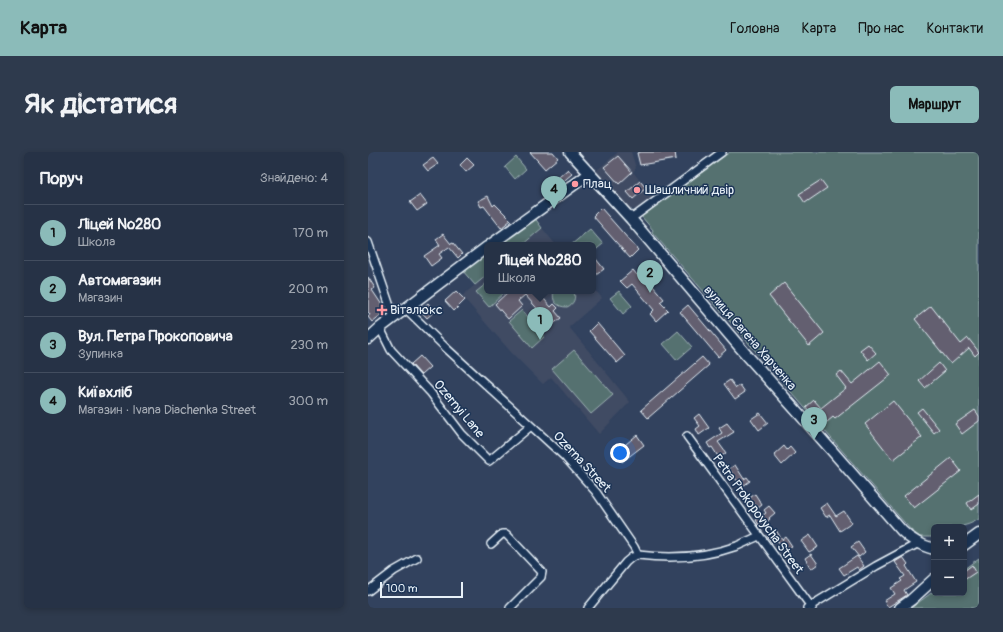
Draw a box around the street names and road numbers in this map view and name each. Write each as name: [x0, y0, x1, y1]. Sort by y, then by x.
street label: вулиця Євгена Харченка: [700, 282, 800, 394]
street label: Ozernyi Lane: [430, 377, 488, 442]
street label: Ozerna Street: [550, 428, 615, 496]
street label: Petra Prokopovycha Street: [709, 451, 807, 578]

